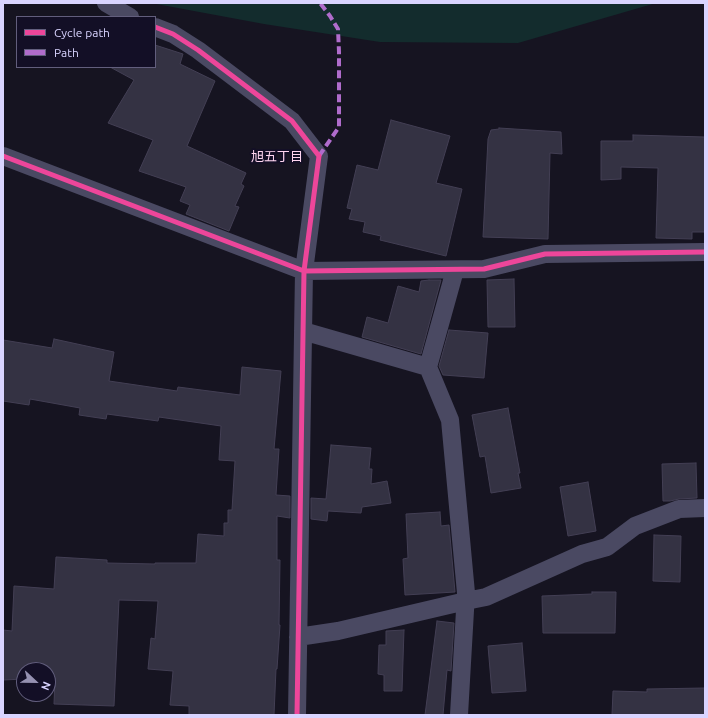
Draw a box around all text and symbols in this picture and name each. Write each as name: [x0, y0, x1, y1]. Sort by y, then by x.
legend: [16, 16, 156, 68]
text: Cycle path: [54, 26, 110, 39]
text: Path: [54, 46, 79, 59]
district label: 旭五丁目: [251, 149, 303, 165]
north arrow: [16, 662, 56, 702]
text: N: [39, 680, 53, 692]

